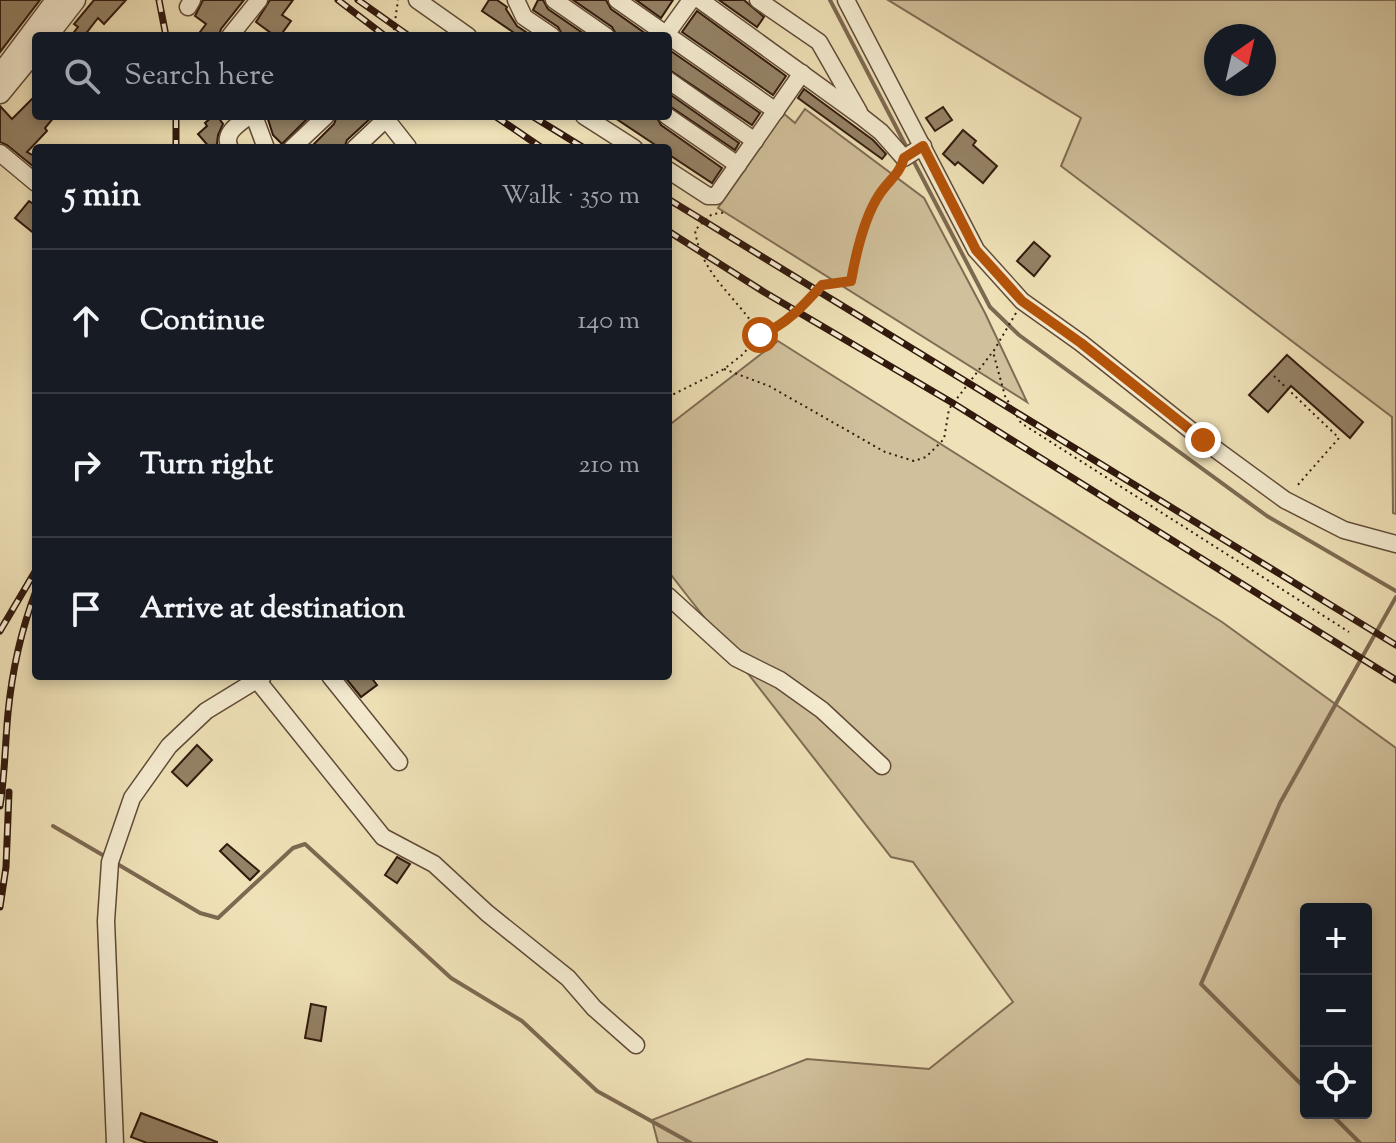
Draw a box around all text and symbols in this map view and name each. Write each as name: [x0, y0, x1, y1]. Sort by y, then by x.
north arrow: [1204, 24, 1276, 96]
search box: [32, 32, 672, 120]
icon: search: [60, 54, 104, 98]
text: Search here: [124, 55, 274, 98]
text: 5 min: [64, 172, 141, 221]
text: Walk · 350 m: [501, 178, 640, 215]
icon: ahead: [64, 299, 108, 343]
text: Continue: [140, 300, 265, 343]
text: 140 m: [577, 303, 640, 340]
route start: [742, 317, 778, 353]
route end: [1185, 422, 1221, 458]
icon: right: [64, 443, 108, 487]
text: Turn right: [140, 444, 273, 487]
text: 210 m: [578, 447, 640, 484]
icon: arrive: [64, 587, 108, 631]
text: Arrive at destination: [140, 588, 405, 631]
map controls: [1300, 903, 1372, 1119]
button: +: [1300, 903, 1372, 975]
button: −: [1300, 975, 1372, 1047]
button: locate: [1300, 1047, 1372, 1119]

